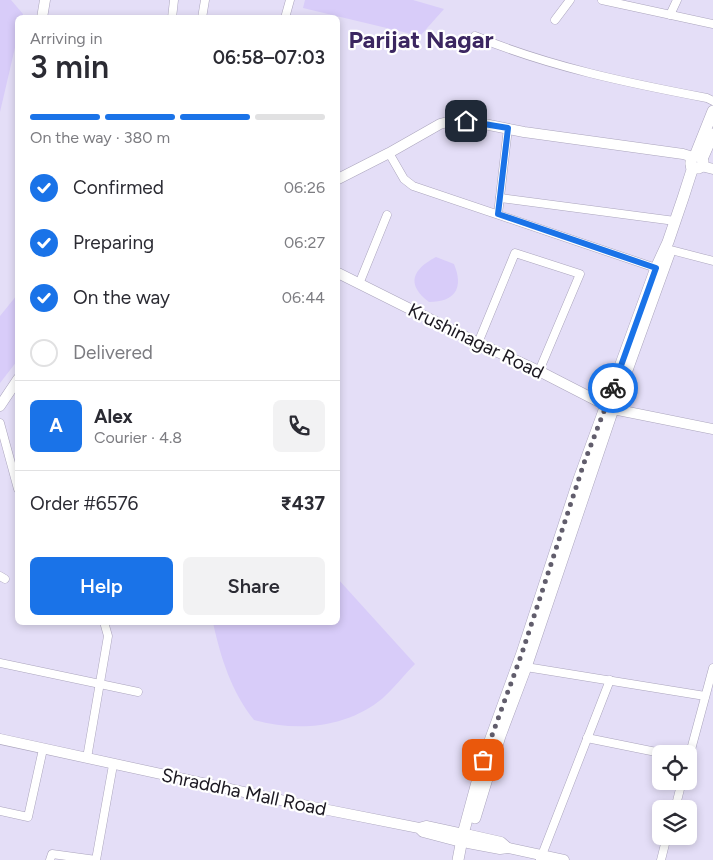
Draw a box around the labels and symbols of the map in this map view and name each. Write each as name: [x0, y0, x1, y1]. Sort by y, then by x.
district label: Parijat Nagar: [348, 25, 494, 54]
pin: [445, 100, 487, 142]
street label: Krushinagar Road: [404, 298, 548, 384]
courier: [588, 363, 638, 413]
pin: [462, 739, 504, 781]
street label: Shraddha Mall Road: [159, 763, 329, 821]

